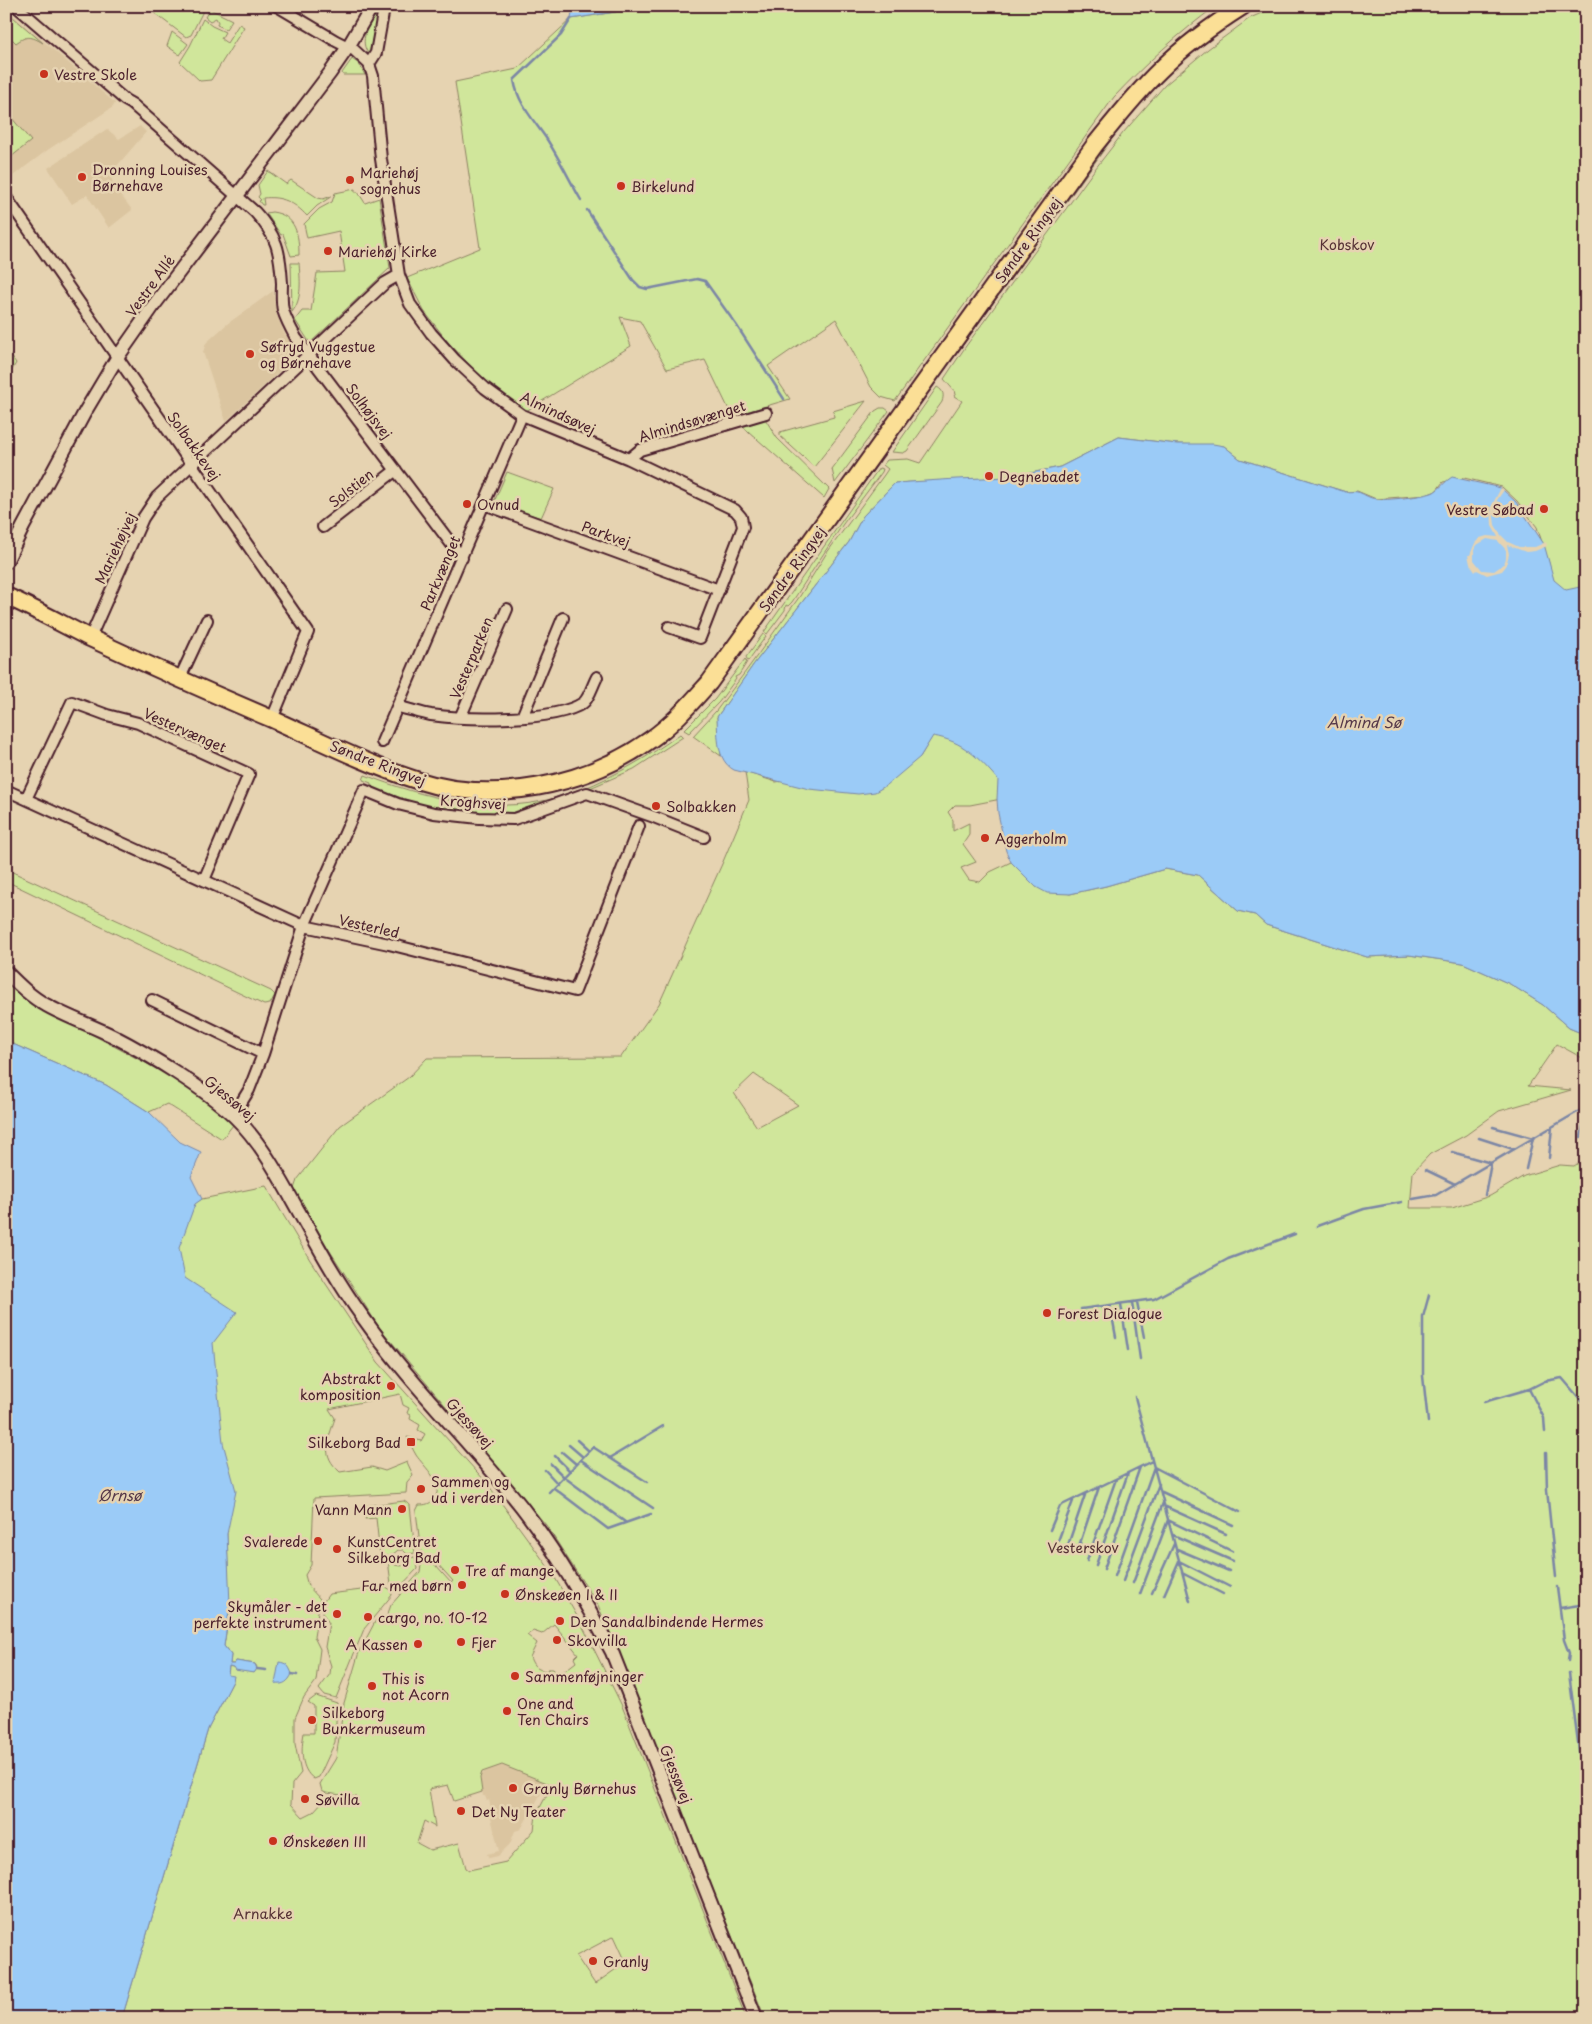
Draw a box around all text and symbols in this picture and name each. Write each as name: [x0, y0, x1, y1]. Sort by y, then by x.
place label: Vestre Skole: [54, 64, 137, 85]
marker: Vestre Skole: [38, 68, 50, 80]
place label: Dronning Louises Børnehave: [92, 159, 208, 196]
place label: Mariehøj sognehus: [360, 162, 421, 199]
marker: Dronning Louises Børnehave: [76, 171, 88, 183]
marker: Mariehøj sognehus: [344, 174, 356, 186]
place label: Birkelund: [631, 176, 695, 197]
marker: Birkelund: [615, 180, 627, 192]
street label: Søndre Ringvej: [990, 193, 1066, 287]
park label: Kobskov: [1320, 234, 1374, 255]
place label: Mariehøj Kirke: [338, 241, 437, 262]
marker: Mariehøj Kirke: [322, 245, 334, 257]
street label: Vestre Allé: [120, 251, 180, 321]
place label: Søfryd Vuggestue og Børnehave: [260, 336, 376, 373]
marker: Søfryd Vuggestue og Børnehave: [244, 348, 256, 360]
street label: Solhøjsvej: [341, 379, 397, 443]
street label: Almindsøvej: [517, 386, 599, 440]
street label: Almindsøvænget: [636, 395, 748, 447]
street label: Solbakkevej: [162, 407, 226, 485]
street label: Solstien: [324, 464, 378, 512]
place label: Degnebadet: [999, 466, 1080, 487]
marker: Degnebadet: [983, 470, 995, 482]
place label: Ovnud: [477, 494, 519, 515]
marker: Ovnud: [461, 498, 473, 510]
place label: Vestre Søbad: [1446, 499, 1534, 520]
marker: Vestre Søbad: [1538, 503, 1550, 515]
street label: Mariehøjvej: [89, 509, 141, 587]
street label: Parkvej: [579, 516, 633, 552]
street label: Søndre Ringvej: [754, 522, 830, 616]
street label: Parkvænget: [415, 532, 465, 614]
street label: Vesterparken: [444, 614, 498, 702]
street label: Vestervænget: [140, 702, 230, 758]
water label: Almind Sø: [1327, 710, 1403, 733]
street label: Søndre Ringvej: [327, 735, 429, 791]
street label: Kroghsvej: [439, 789, 507, 815]
place label: Solbakken: [666, 796, 736, 817]
marker: Solbakken: [650, 800, 662, 812]
place label: Aggerholm: [995, 828, 1067, 849]
marker: Aggerholm: [979, 832, 991, 844]
street label: Vesterled: [337, 909, 401, 943]
street label: Gjessøvej: [200, 1070, 260, 1126]
place label: Forest Dialogue: [1057, 1303, 1163, 1324]
marker: Forest Dialogue: [1041, 1307, 1053, 1319]
place label: Abstrakt komposition: [300, 1368, 381, 1405]
marker: Abstrakt komposition: [385, 1380, 397, 1392]
street label: Gjessøvej: [442, 1393, 498, 1453]
place label: Silkeborg Bad: [308, 1432, 401, 1453]
marker: Silkeborg Bad: [405, 1436, 417, 1448]
place label: Sammen og ud i verden: [431, 1471, 510, 1508]
water label: Ørnsø: [98, 1483, 143, 1506]
marker: Sammen og ud i verden: [415, 1483, 427, 1495]
place label: Vann Mann: [315, 1499, 392, 1520]
marker: Vann Mann: [396, 1503, 408, 1515]
place label: Svalerede: [244, 1531, 308, 1552]
place label: KunstCentret Silkeborg Bad: [347, 1531, 440, 1568]
marker: Svalerede: [312, 1535, 324, 1547]
park label: Vesterskov: [1047, 1537, 1119, 1558]
marker: KunstCentret Silkeborg Bad: [331, 1543, 343, 1555]
place label: Tre af mange: [465, 1560, 555, 1581]
marker: Tre af mange: [449, 1564, 461, 1576]
place label: Far med børn: [361, 1575, 452, 1596]
marker: Far med børn: [456, 1579, 468, 1591]
place label: Ønskeøen I & II: [515, 1584, 618, 1605]
marker: Ønskeøen I & II: [499, 1588, 511, 1600]
place label: Skymåler - det perfekte instrument: [194, 1596, 328, 1633]
place label: cargo, no. 10-12: [378, 1607, 488, 1628]
marker: Skymåler - det perfekte instrument: [331, 1608, 343, 1620]
marker: cargo, no. 10-12: [362, 1611, 374, 1623]
place label: Den Sandalbindende Hermes: [570, 1611, 763, 1632]
marker: Den Sandalbindende Hermes: [554, 1615, 566, 1627]
place label: Skovvilla: [567, 1630, 627, 1651]
place label: Fjer: [471, 1632, 497, 1653]
place label: A Kassen: [346, 1634, 408, 1655]
marker: Skovvilla: [551, 1634, 563, 1646]
marker: Fjer: [455, 1636, 467, 1648]
marker: A Kassen: [412, 1638, 424, 1650]
place label: Sammenføjninger: [525, 1666, 644, 1687]
place label: This is not Acorn: [382, 1668, 449, 1705]
marker: Sammenføjninger: [509, 1670, 521, 1682]
marker: This is not Acorn: [366, 1680, 378, 1692]
place label: One and Ten Chairs: [517, 1693, 589, 1730]
place label: Silkeborg Bunkermuseum: [322, 1702, 426, 1739]
marker: One and Ten Chairs: [501, 1705, 513, 1717]
marker: Silkeborg Bunkermuseum: [306, 1714, 318, 1726]
street label: Gjessøvej: [655, 1742, 697, 1806]
place label: Granly Børnehus: [523, 1778, 636, 1799]
marker: Granly Børnehus: [507, 1782, 519, 1794]
place label: Søvilla: [315, 1789, 360, 1810]
marker: Søvilla: [299, 1793, 311, 1805]
place label: Det Ny Teater: [471, 1801, 566, 1822]
marker: Det Ny Teater: [455, 1805, 467, 1817]
place label: Ønskeøen III: [283, 1831, 366, 1852]
marker: Ønskeøen III: [267, 1835, 279, 1847]
park label: Arnakke: [233, 1903, 293, 1924]
place label: Granly: [603, 1951, 649, 1972]
marker: Granly: [587, 1955, 599, 1967]

